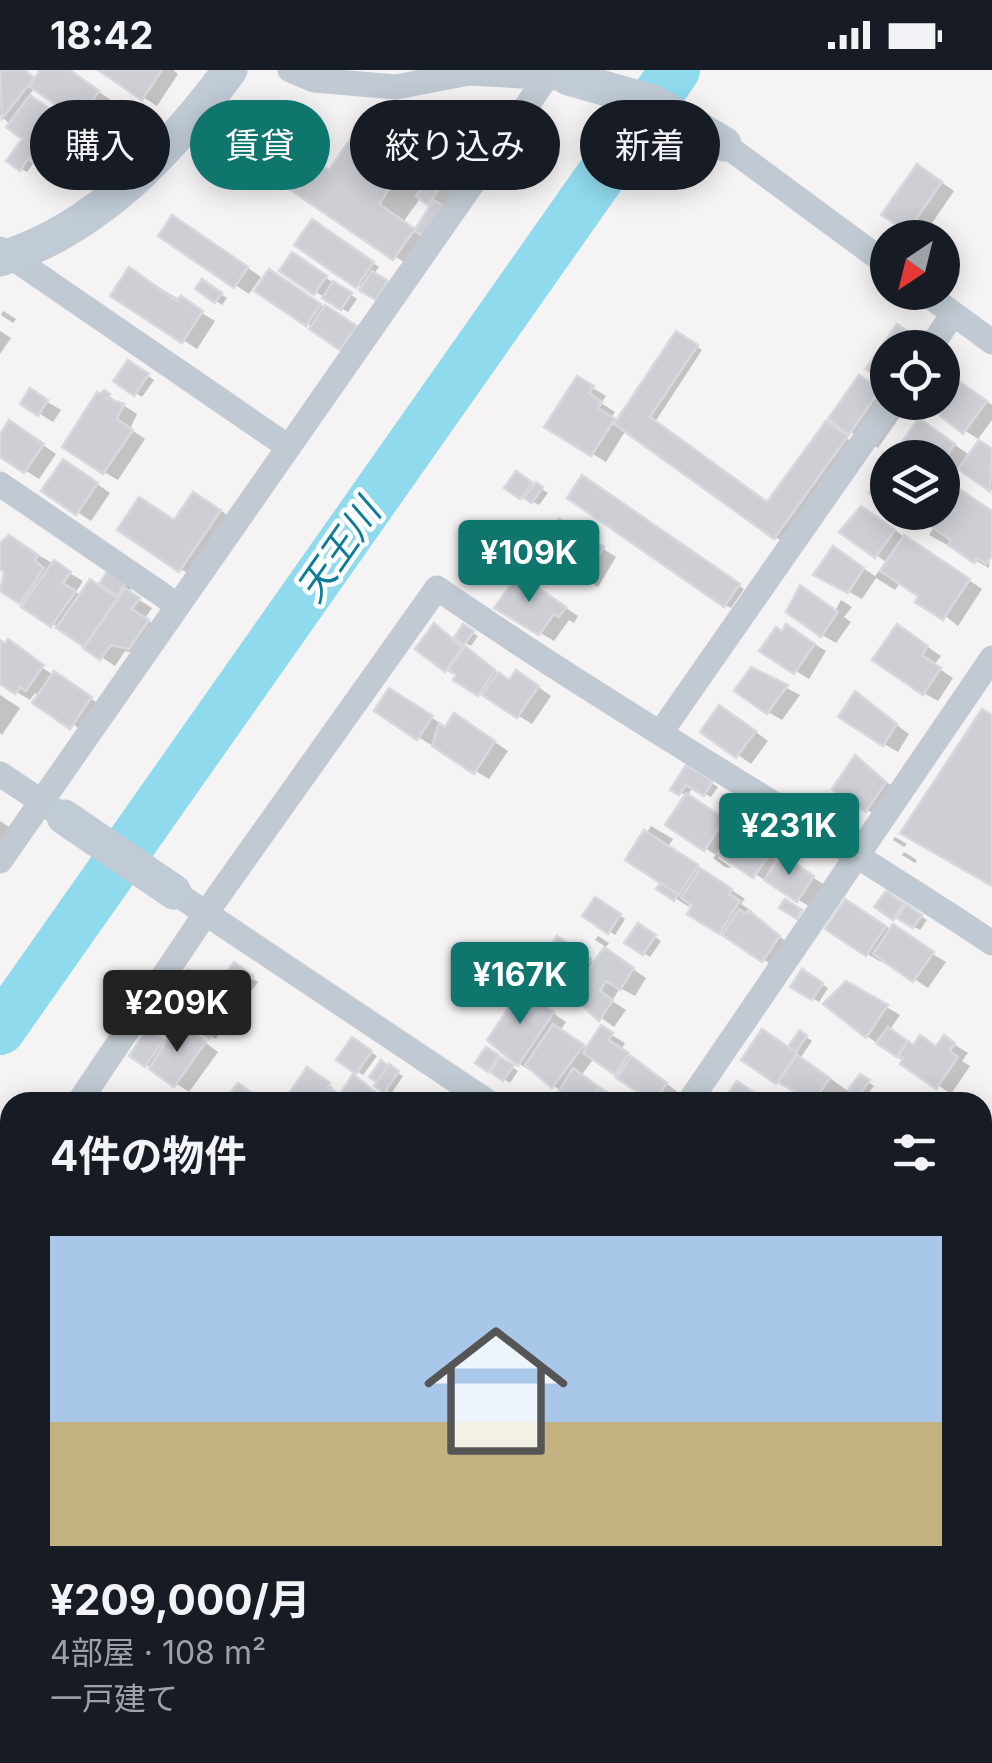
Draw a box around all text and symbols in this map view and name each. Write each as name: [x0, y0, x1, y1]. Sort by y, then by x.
text: 18:42: [50, 12, 153, 58]
chip: 購入: [30, 100, 170, 190]
chip: 賃貸: [190, 100, 330, 190]
chip: 絞り込み: [350, 100, 560, 190]
chip: 新着: [580, 100, 720, 190]
north arrow: [870, 220, 960, 310]
map controls: [870, 220, 960, 530]
button: locate: [870, 330, 960, 420]
button: layers: [870, 440, 960, 530]
water label: 天王川: [286, 487, 392, 610]
pin: ¥109K: [459, 520, 599, 605]
text: ¥109K: [480, 533, 578, 572]
pin: ¥231K: [719, 793, 859, 878]
text: ¥231K: [741, 806, 837, 845]
pin: ¥167K: [450, 942, 590, 1027]
text: ¥167K: [473, 955, 567, 994]
pin: ¥209K: [107, 970, 247, 1055]
text: ¥209K: [125, 983, 229, 1022]
icon: filters: [887, 1125, 942, 1180]
text: 4件の物件: [50, 1130, 246, 1181]
icon: home: [406, 1301, 586, 1481]
text: ¥209,000/月: [50, 1574, 311, 1625]
text: 4部屋 · 108 m²: [50, 1633, 266, 1672]
text: 一戸建て: [50, 1679, 178, 1718]

